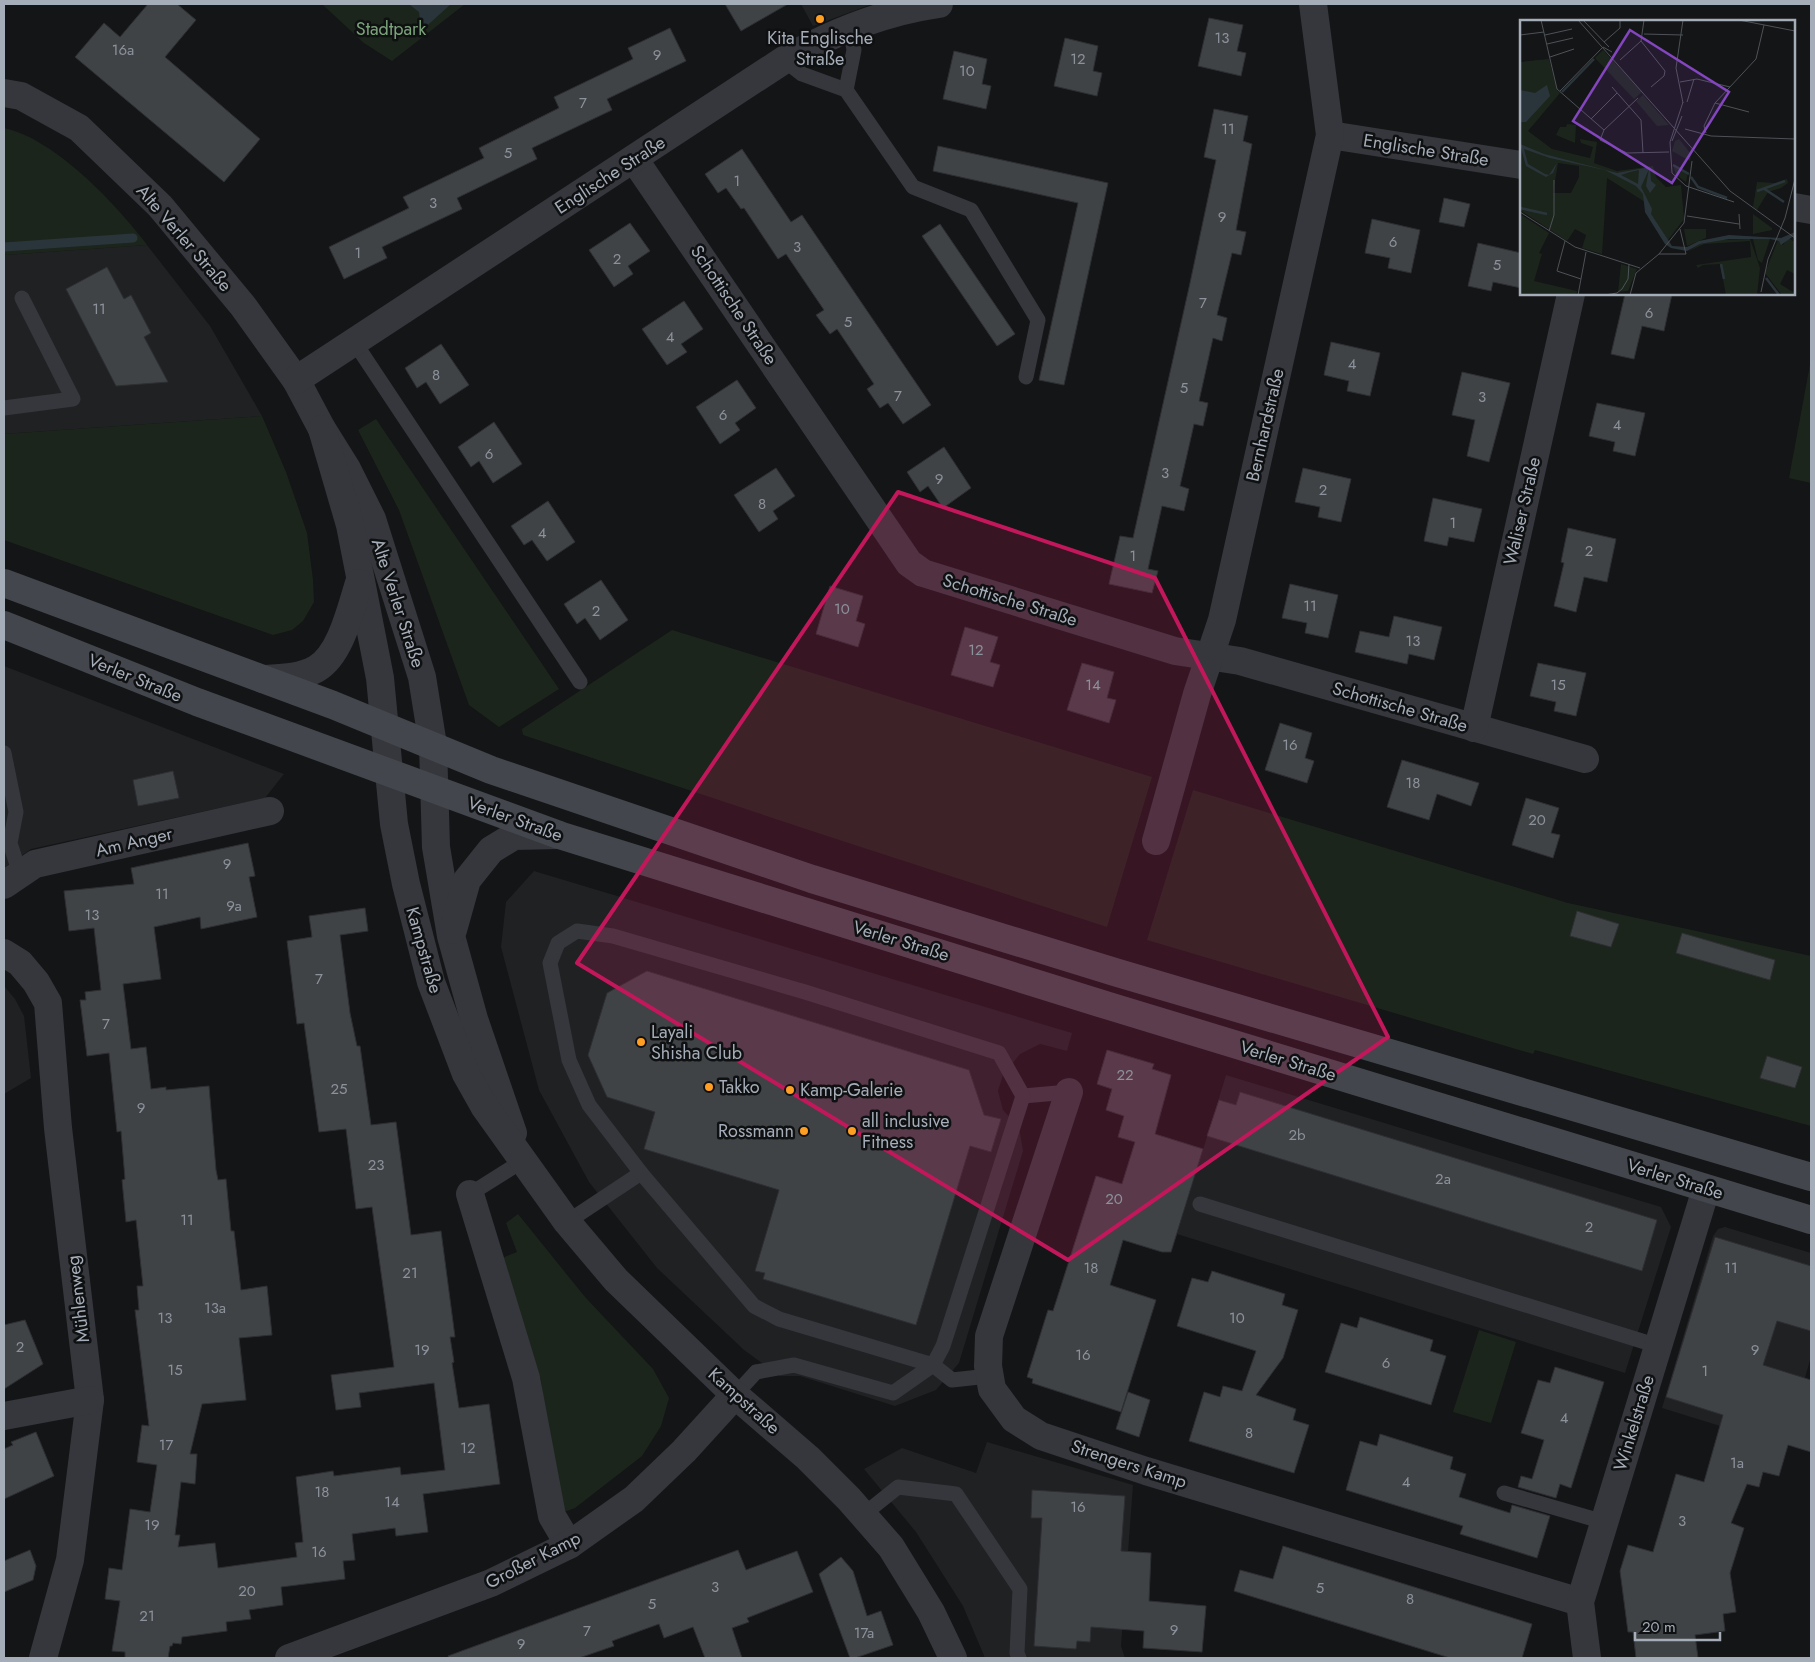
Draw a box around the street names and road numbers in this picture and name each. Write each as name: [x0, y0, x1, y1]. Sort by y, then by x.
street label: Englische Straße: [1361, 127, 1491, 173]
street label: Englische Straße: [550, 130, 670, 220]
street label: Alte Verler Straße: [130, 179, 238, 297]
street label: Schottische Straße: [684, 240, 784, 370]
street label: Bernhardstraße: [1239, 366, 1291, 484]
street label: Waliser Straße: [1497, 454, 1547, 568]
street label: Alte Verler Straße: [365, 535, 431, 671]
street label: Schottische Straße: [939, 567, 1081, 633]
street label: Verler Straße: [84, 647, 186, 709]
street label: Schottische Straße: [1329, 675, 1471, 739]
street label: Verler Straße: [464, 790, 566, 848]
street label: Am Anger: [93, 820, 176, 863]
street label: Kampstraße: [399, 904, 449, 996]
street label: Verler Straße: [850, 914, 952, 968]
street label: Verler Straße: [1237, 1034, 1339, 1088]
street label: Verler Straße: [1624, 1152, 1726, 1206]
street label: Mühlenweg: [60, 1254, 96, 1344]
street label: Kampstraße: [702, 1362, 786, 1440]
street label: Winkelstraße: [1607, 1372, 1661, 1474]
street label: Strengers Kamp: [1068, 1433, 1190, 1495]
street label: Großer Kamp: [481, 1525, 585, 1595]

